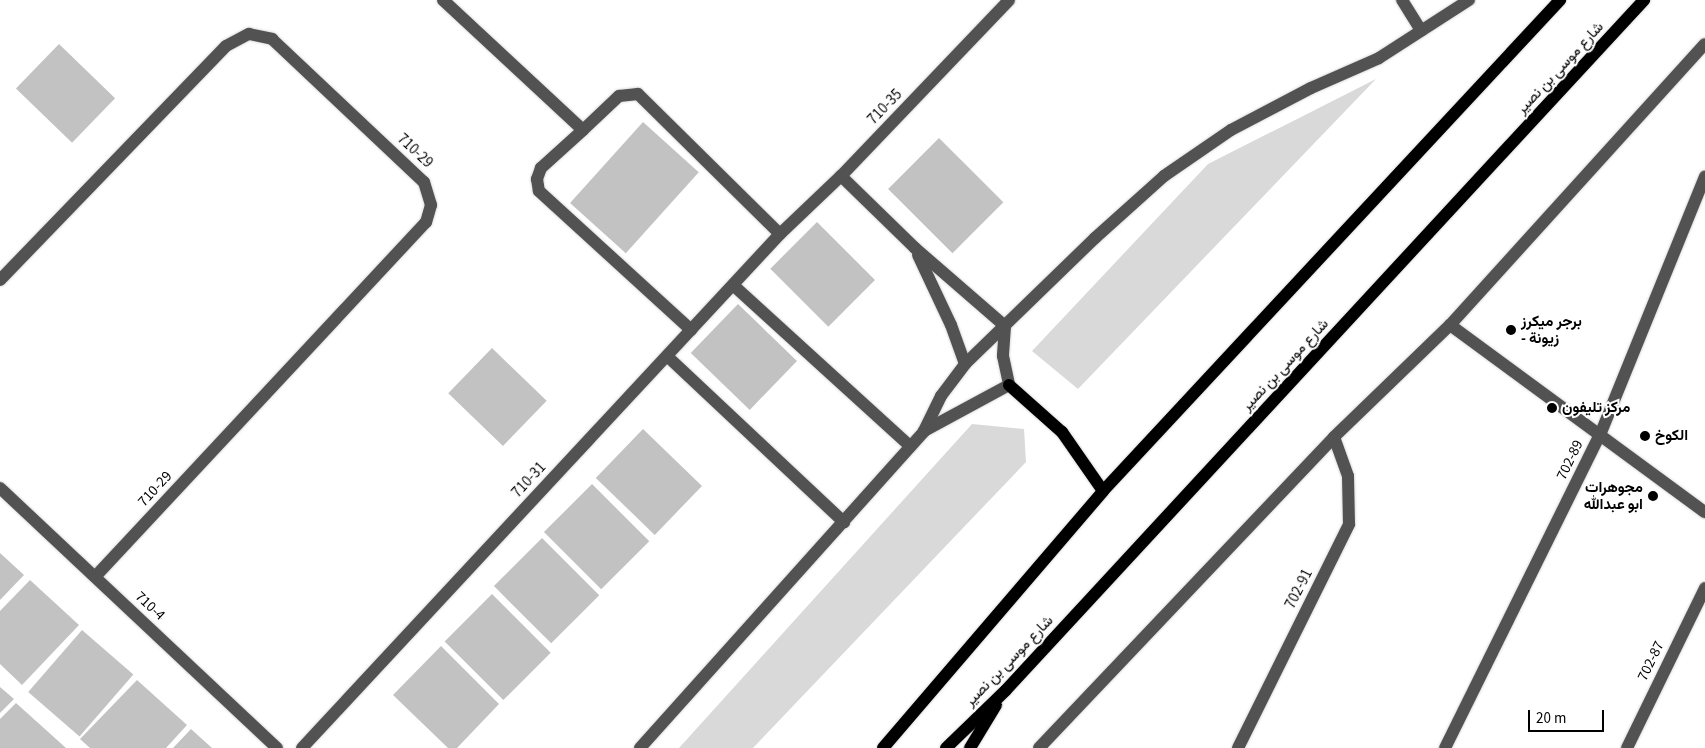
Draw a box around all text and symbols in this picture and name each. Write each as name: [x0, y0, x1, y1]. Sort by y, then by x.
street label: شارع موسى بن نصير: [1513, 18, 1607, 118]
street label: 710-35: [864, 86, 906, 128]
street label: 710-29: [394, 130, 436, 172]
place label: برجر ميكرز - زيونة: [1521, 312, 1582, 347]
street label: شارع موسى بن نصير: [1238, 315, 1332, 415]
marker: برجر ميكرز - زيونة: [1505, 324, 1517, 336]
place label: مركز تليفون: [1562, 399, 1630, 417]
marker: مركز تليفون: [1546, 402, 1558, 414]
place label: الكوخ: [1655, 427, 1688, 445]
marker: الكوخ: [1639, 430, 1651, 442]
street label: 702-89: [1553, 437, 1587, 483]
street label: 710-31: [508, 459, 550, 501]
street label: 710-29: [134, 468, 176, 510]
place label: مجوهرات ابو عبدالله: [1584, 478, 1643, 513]
marker: مجوهرات ابو عبدالله: [1647, 490, 1659, 502]
street label: 702-91: [1281, 566, 1317, 612]
street label: 710-4: [131, 588, 169, 624]
street label: شارع موسى بن نصير: [961, 612, 1057, 710]
street label: 702-87: [1634, 638, 1668, 684]
scale bar: [1530, 700, 1606, 732]
text: 20 m: [1536, 708, 1566, 729]

